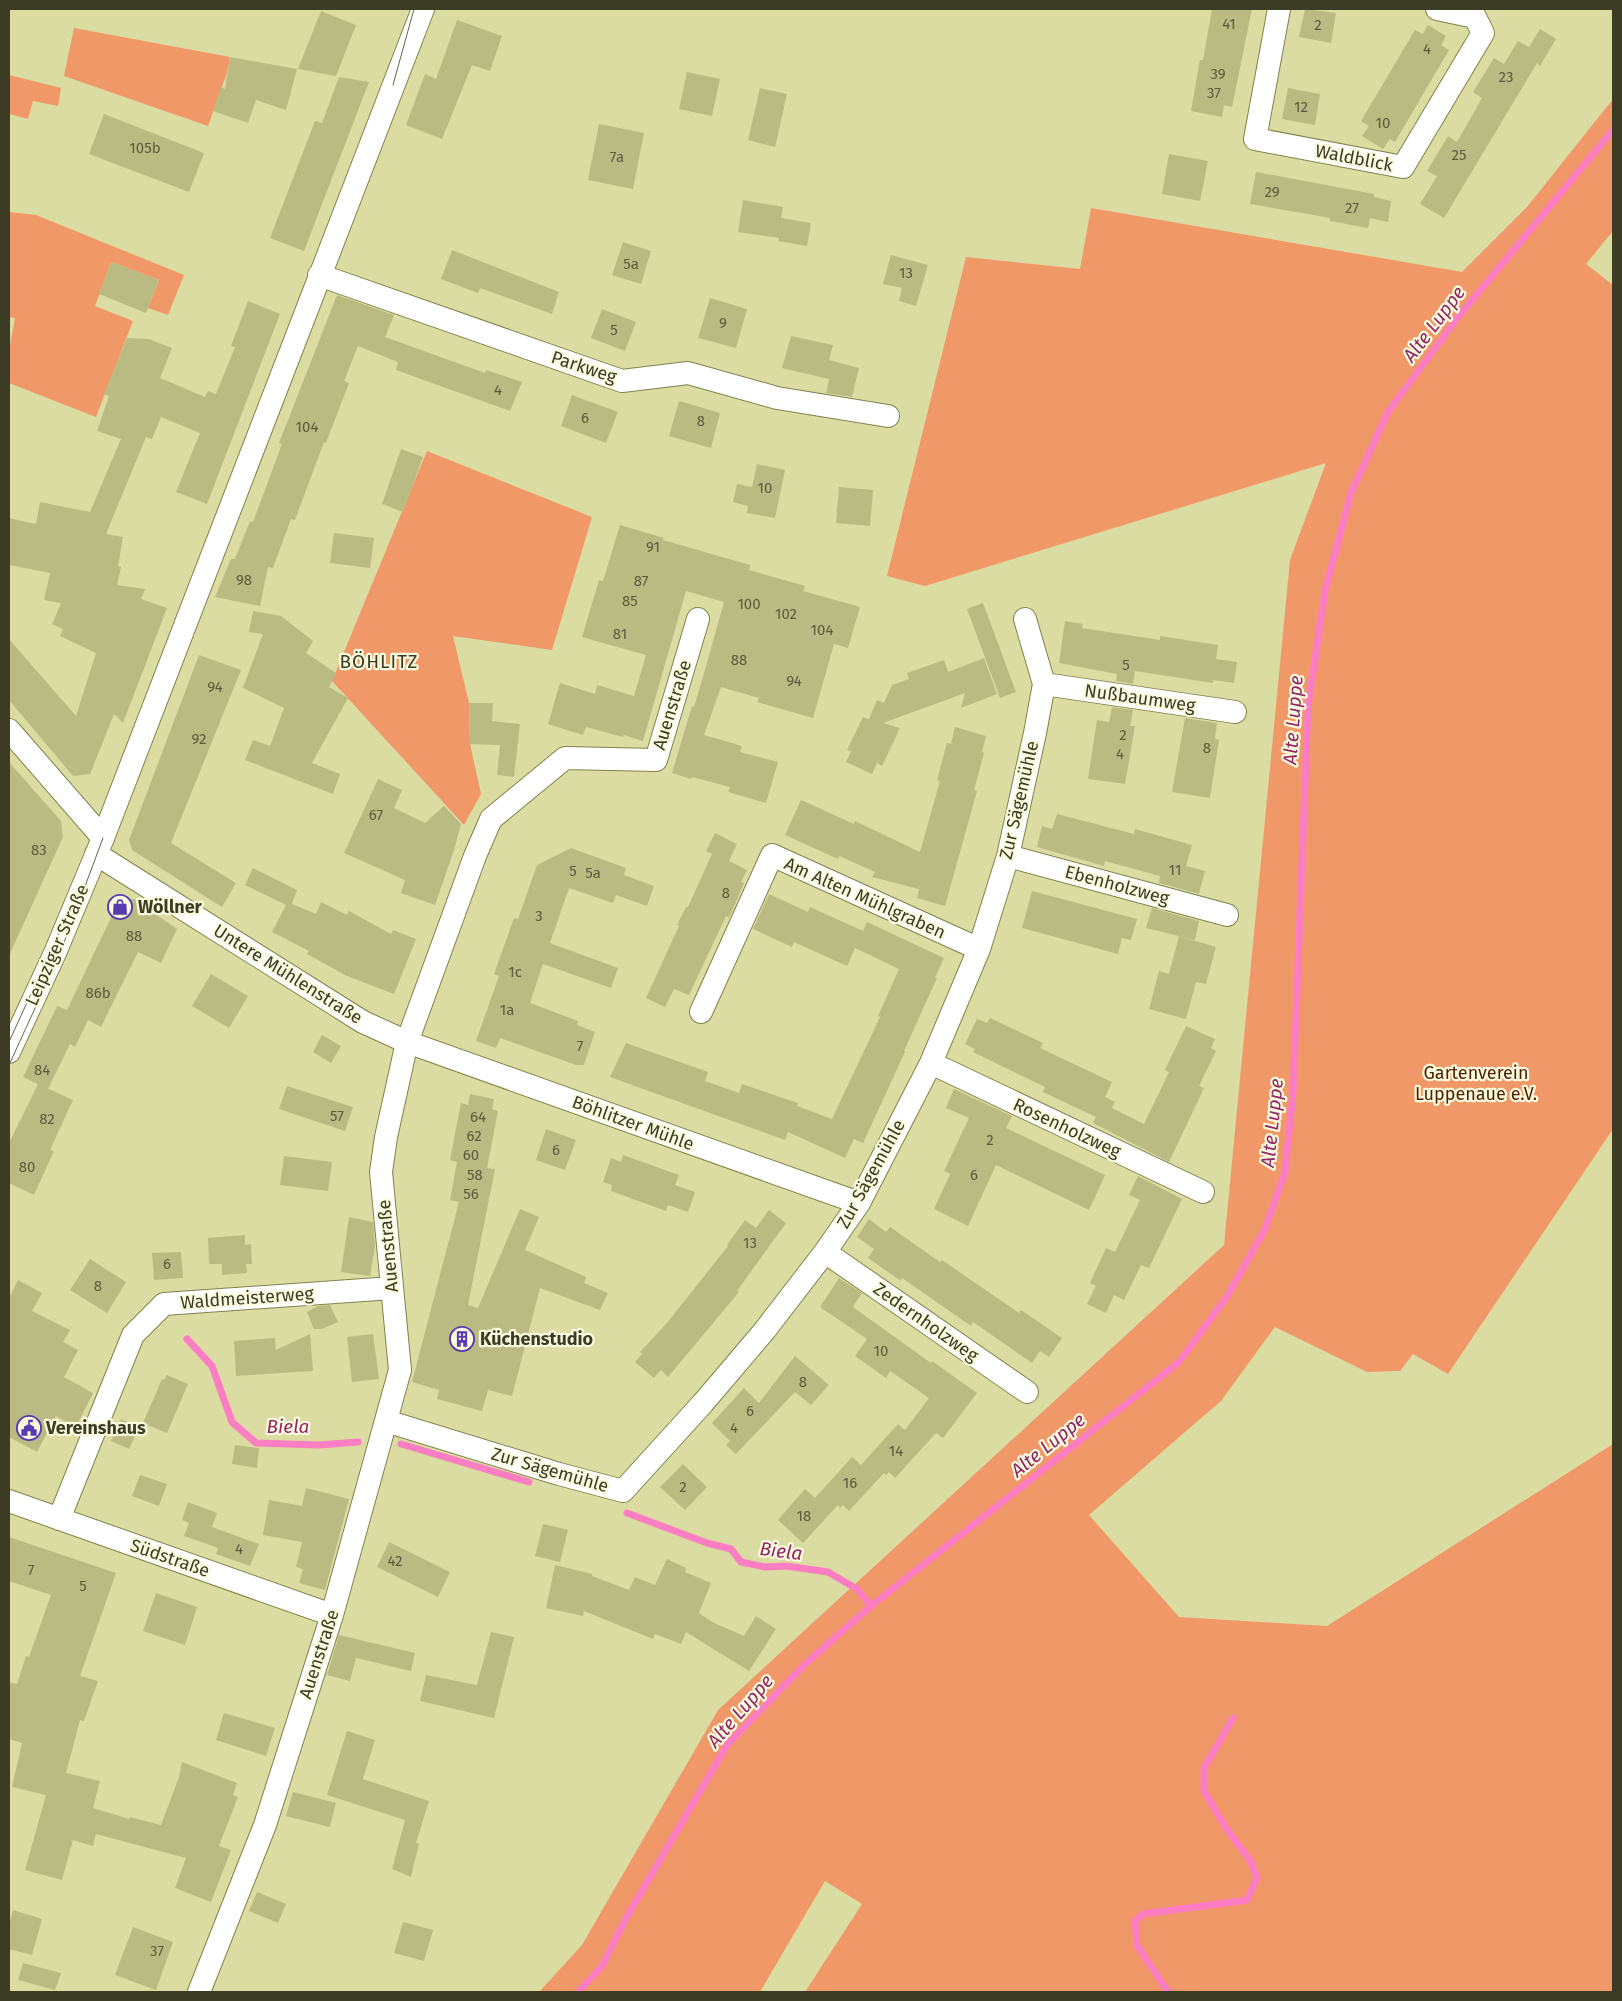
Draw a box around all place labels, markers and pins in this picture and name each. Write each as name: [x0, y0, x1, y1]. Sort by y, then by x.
shop icon: Wöllner: [107, 894, 133, 920]
place label: Wöllner: [138, 896, 203, 918]
building icon: Küchenstudio: [449, 1326, 475, 1352]
place label: Küchenstudio: [480, 1328, 593, 1350]
public building icon: Vereinshaus: [16, 1415, 42, 1441]
place label: Vereinshaus: [45, 1417, 146, 1439]

